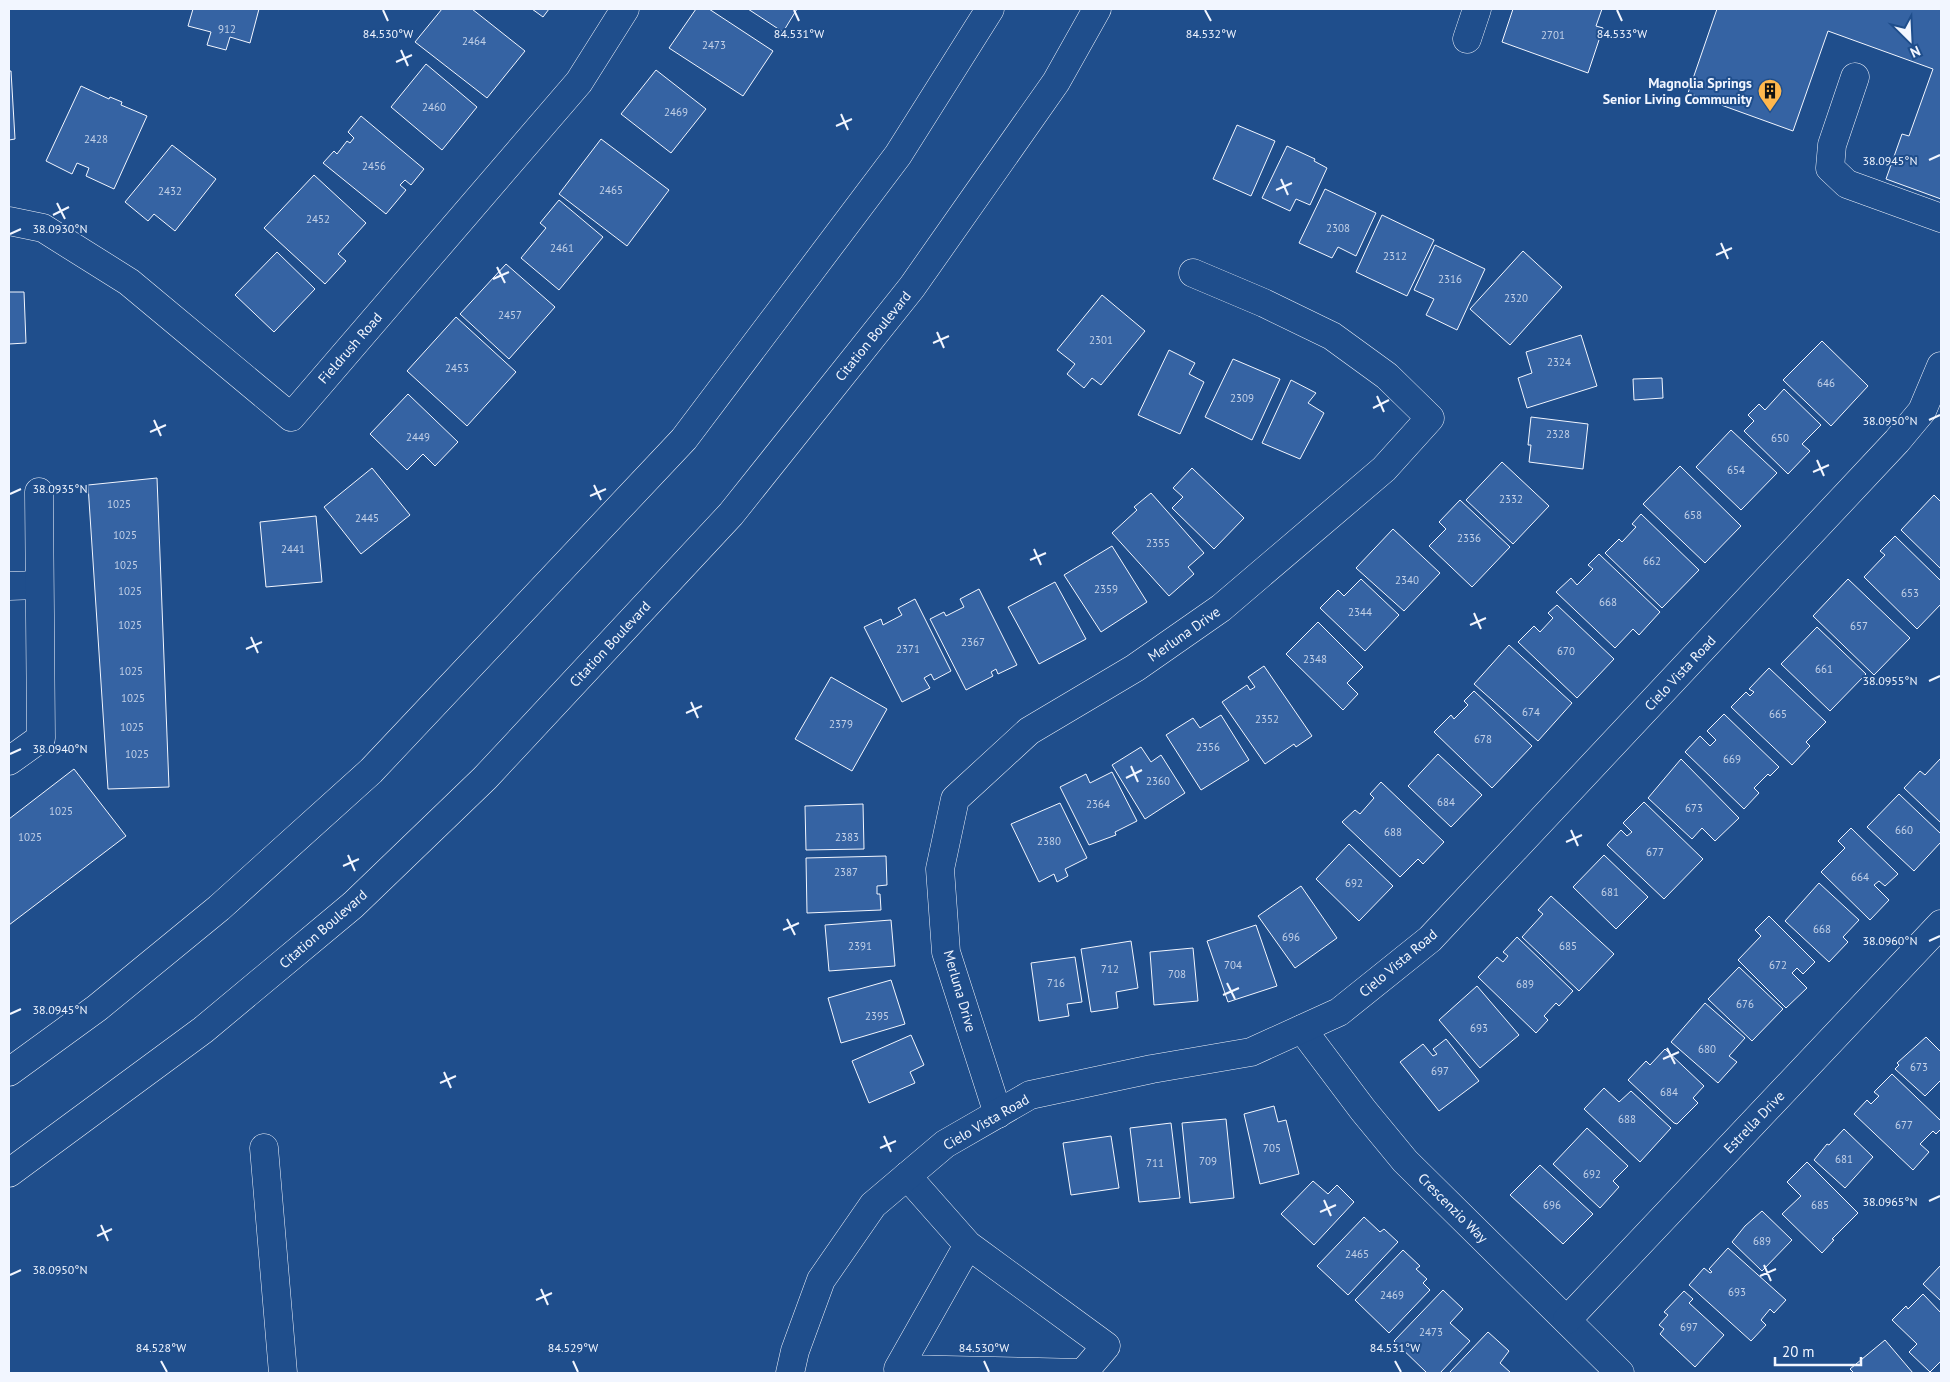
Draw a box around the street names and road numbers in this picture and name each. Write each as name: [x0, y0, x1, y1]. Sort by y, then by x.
street label: Citation Boulevard: [831, 287, 915, 385]
street label: Fieldrush Road: [314, 309, 386, 387]
street label: Citation Boulevard: [566, 597, 654, 691]
street label: Merluna Drive: [1144, 602, 1224, 666]
street label: Cielo Vista Road: [1641, 632, 1719, 714]
street label: Citation Boulevard: [275, 886, 371, 972]
street label: Cielo Vista Road: [1355, 925, 1441, 1001]
street label: Merluna Drive: [940, 948, 980, 1034]
street label: Estrella Drive: [1720, 1087, 1788, 1157]
street label: Cielo Vista Road: [940, 1090, 1032, 1154]
street label: Crescenzio Way: [1414, 1169, 1492, 1247]

